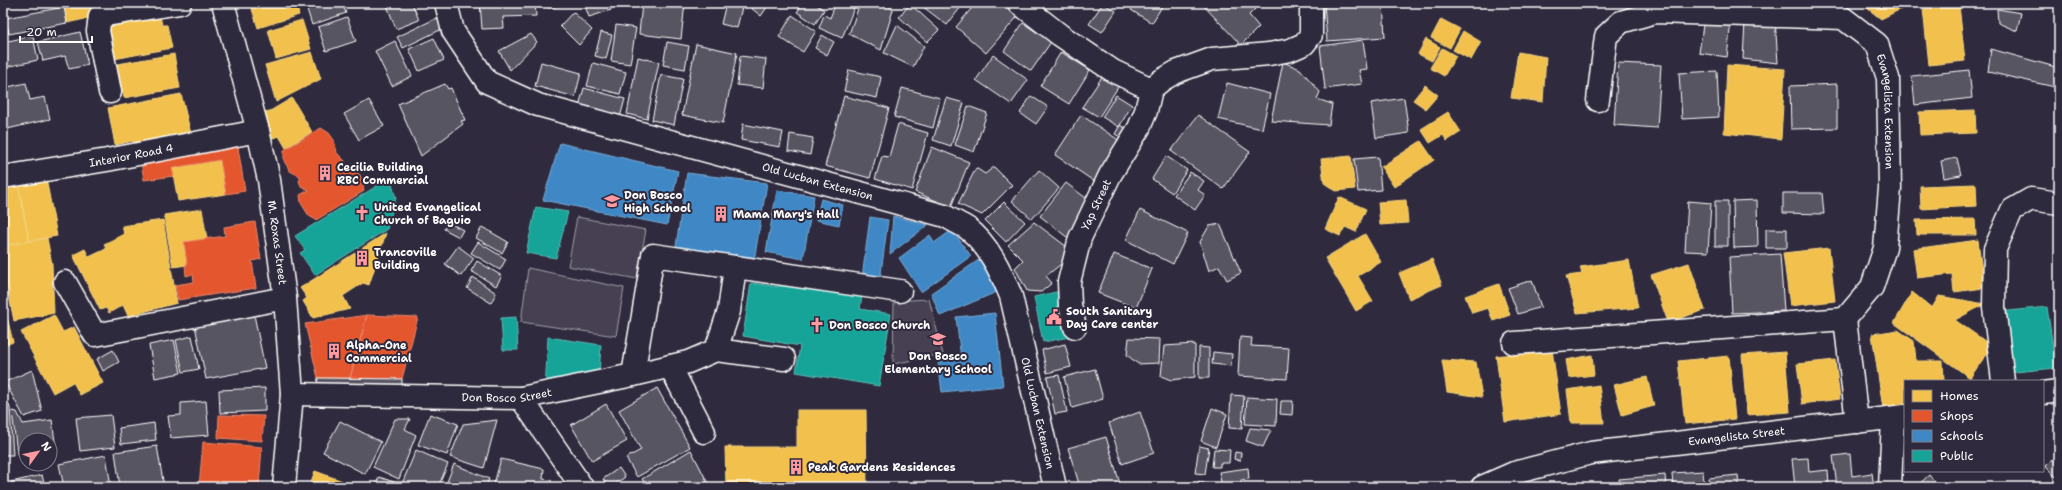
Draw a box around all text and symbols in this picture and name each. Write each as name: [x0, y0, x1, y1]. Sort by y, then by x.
scale bar: [20, 18, 92, 44]
text: 20 m: [26, 24, 57, 40]
street label: Evangelista Extension: [1873, 52, 1897, 169]
street label: Interior Road 4: [88, 140, 175, 171]
street label: Old Lucban Extension: [760, 159, 875, 204]
place label: Cecilia Building RBC Commercial: [337, 160, 429, 188]
building icon: Cecilia Building RBC Commercial: [316, 164, 334, 182]
street label: Yap Street: [1078, 177, 1115, 233]
place label: Don Bosco High School: [624, 188, 691, 216]
school or university icon: Don Bosco High School: [603, 192, 621, 210]
street label: M. Roxas Street: [264, 199, 290, 286]
place label: United Evangelical Church of Baguio: [374, 200, 481, 228]
church icon: United Evangelical Church of Baguio: [353, 204, 371, 222]
building icon: Mama Mary's Hall: [712, 205, 730, 223]
place label: Mama Mary's Hall: [733, 207, 839, 222]
place label: Trancoville Building: [374, 245, 437, 273]
building icon: Trancoville Building: [353, 249, 371, 267]
place label: South Sanitary Day Care center: [1066, 304, 1158, 332]
public building icon: South Sanitary Day Care center: [1045, 308, 1063, 326]
church icon: Don Bosco Church: [808, 316, 826, 334]
place label: Don Bosco Church: [829, 318, 931, 333]
school or university icon: Don Bosco Elementary School: [929, 330, 947, 348]
place label: Alpha-One Commercial: [346, 338, 412, 366]
building icon: Alpha-One Commercial: [325, 342, 343, 360]
place label: Don Bosco Elementary School: [884, 349, 992, 377]
street label: Old Lucban Extension: [1017, 356, 1058, 471]
legend: [1904, 380, 2044, 472]
street label: Don Bosco Street: [462, 385, 553, 406]
text: Homes: [1940, 388, 1979, 404]
text: Shops: [1940, 408, 1974, 424]
street label: Evangelista Street: [1687, 423, 1786, 449]
text: Schools: [1940, 428, 1984, 444]
north arrow: [18, 432, 58, 472]
text: N: [37, 439, 55, 455]
text: Public: [1940, 448, 1974, 464]
building icon: Peak Gardens Residences: [787, 458, 805, 476]
place label: Peak Gardens Residences: [808, 460, 956, 475]

